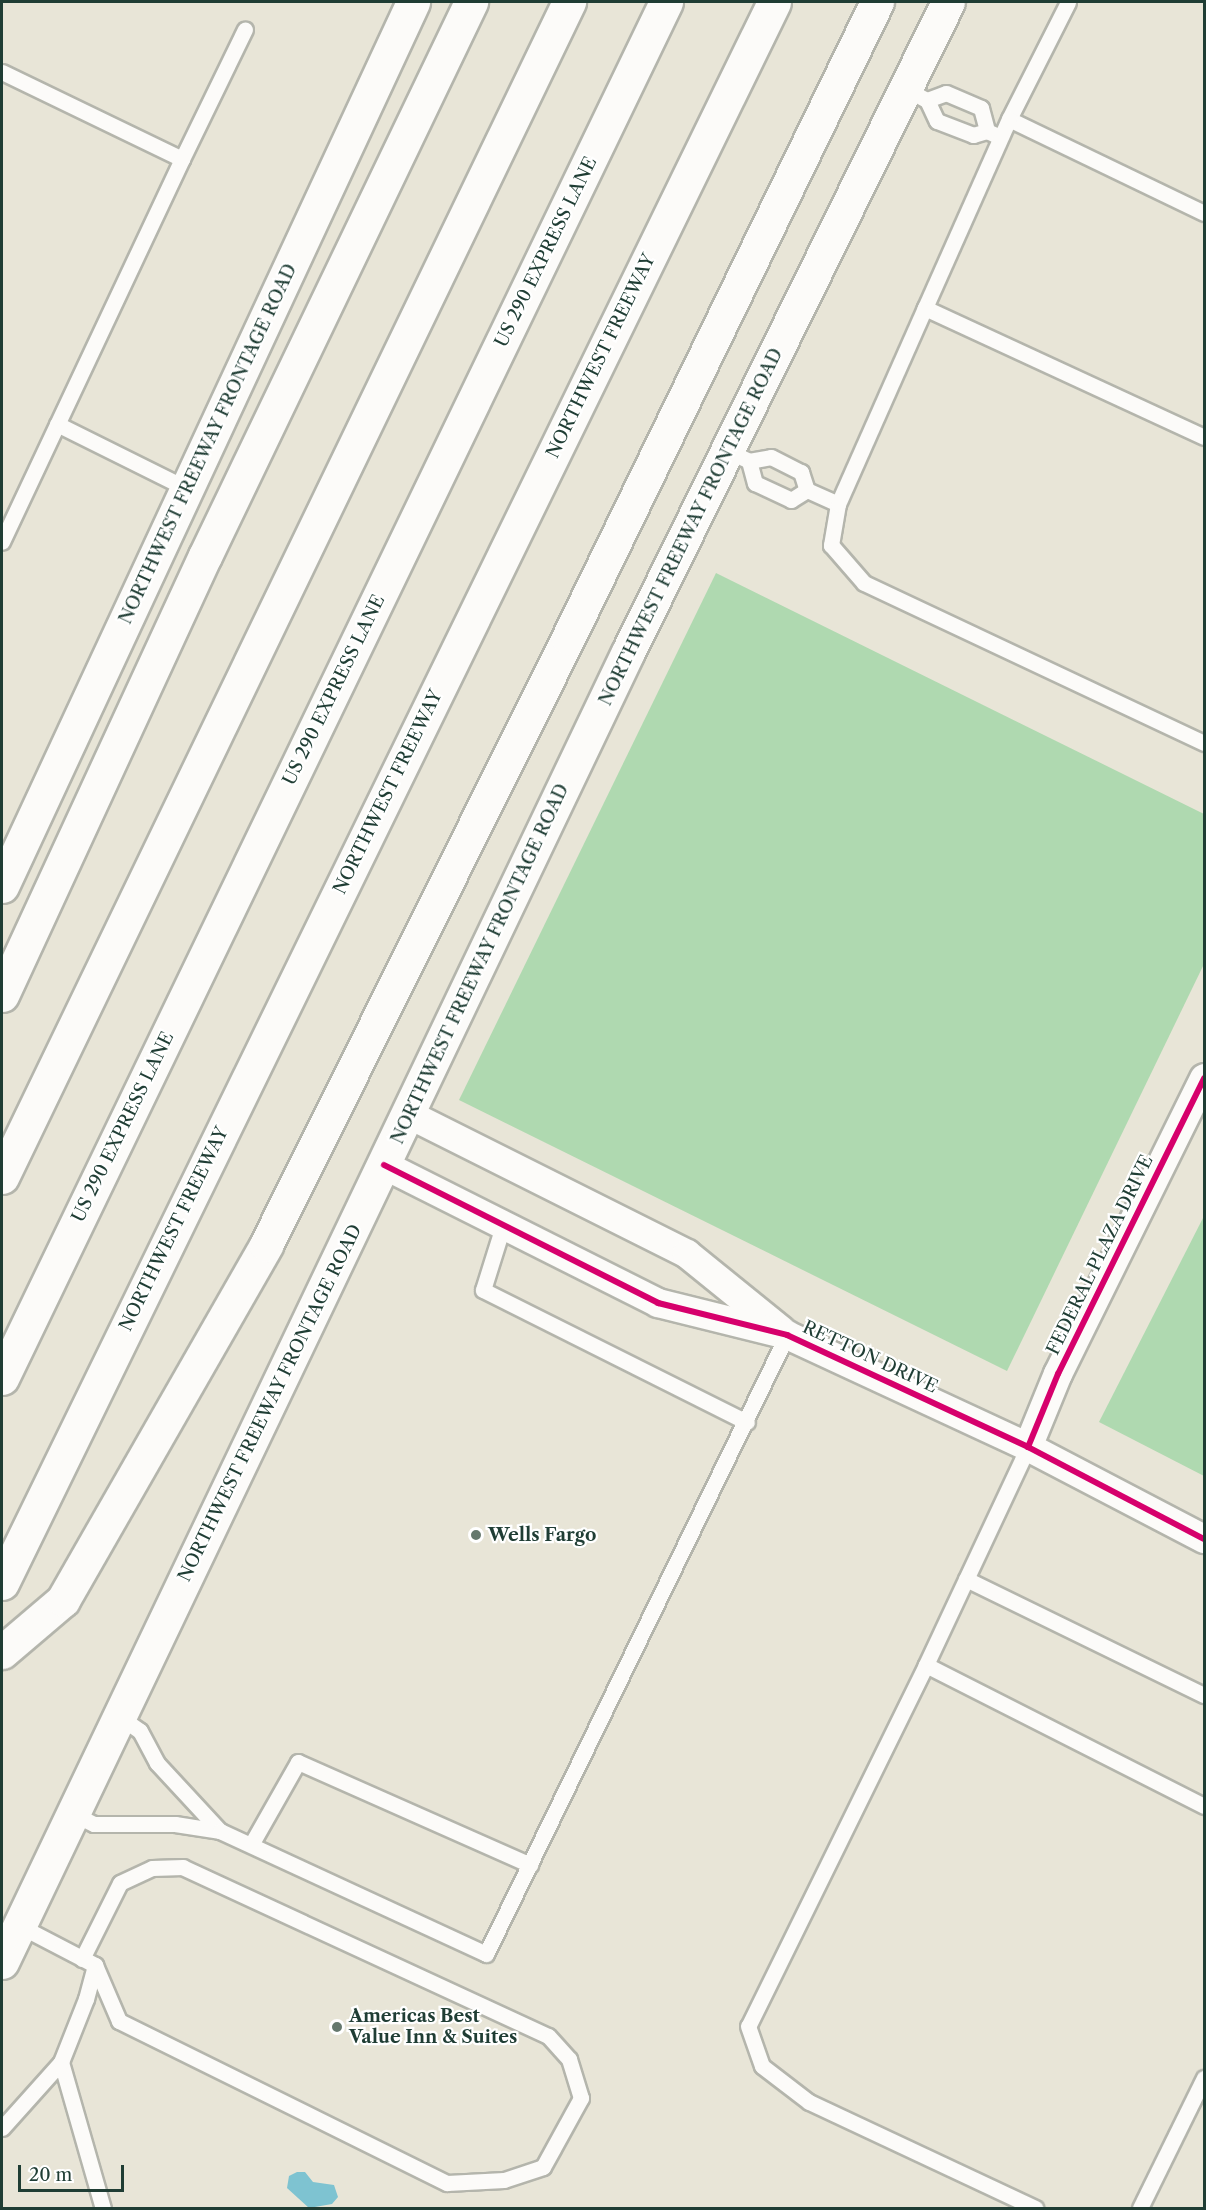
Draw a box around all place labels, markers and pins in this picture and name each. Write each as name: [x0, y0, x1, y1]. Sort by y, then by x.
place label: Wells Fargo: [488, 1524, 597, 1546]
marker: Wells Fargo: [469, 1528, 483, 1542]
place label: Americas Best Value Inn & Suites: [349, 2006, 517, 2048]
marker: Americas Best Value Inn & Suites: [330, 2020, 344, 2034]

